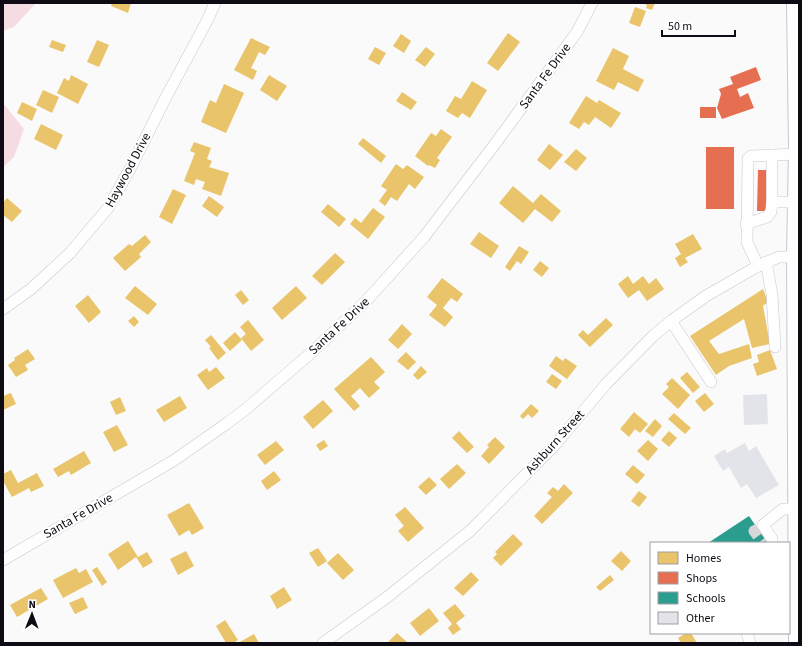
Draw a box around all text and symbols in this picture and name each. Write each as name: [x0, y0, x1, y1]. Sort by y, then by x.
scale bar: [662, 12, 735, 38]
text: 50 m: [668, 18, 692, 35]
street label: Santa Fe Drive: [515, 39, 575, 113]
street label: Haywood Drive: [101, 129, 155, 211]
street label: Santa Fe Drive: [305, 293, 373, 359]
street label: Ashburn Street: [521, 405, 589, 478]
street label: Santa Fe Drive: [40, 489, 116, 543]
legend: [650, 542, 790, 634]
text: Homes: [686, 550, 721, 567]
text: Shops: [686, 570, 717, 587]
text: Schools: [686, 590, 726, 607]
north arrow: [12, 594, 52, 634]
text: N: [28, 597, 36, 612]
text: Other: [686, 610, 716, 627]

